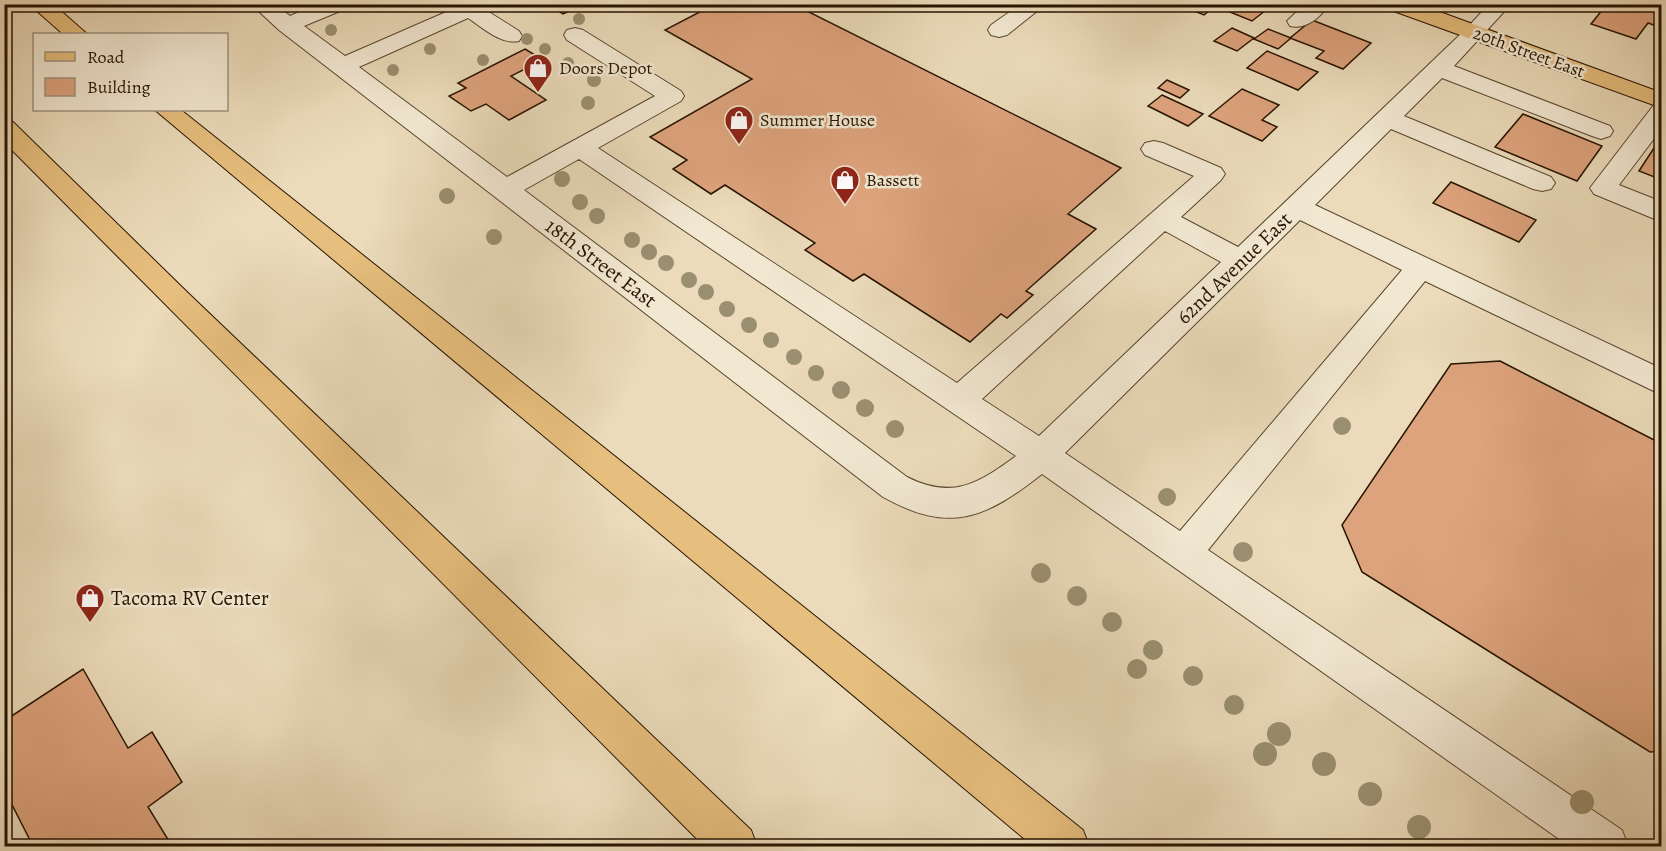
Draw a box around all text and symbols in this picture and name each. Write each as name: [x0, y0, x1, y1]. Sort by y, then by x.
street label: 20th Street East: [1470, 21, 1588, 83]
legend: [33, 33, 228, 111]
text: Road: [87, 45, 125, 69]
shop icon: Doors Depot: [522, 52, 554, 94]
place label: Doors Depot: [559, 56, 652, 80]
text: Building: [87, 75, 151, 99]
shop icon: Summer House: [723, 104, 755, 146]
place label: Summer House: [760, 108, 875, 132]
shop icon: Bassett: [829, 164, 861, 206]
place label: Bassett: [866, 168, 920, 192]
street label: 62nd Avenue East: [1170, 206, 1298, 330]
street label: 18th Street East: [540, 212, 662, 314]
shop icon: Tacoma RV Center: [74, 582, 106, 624]
place label: Tacoma RV Center: [111, 584, 269, 612]

